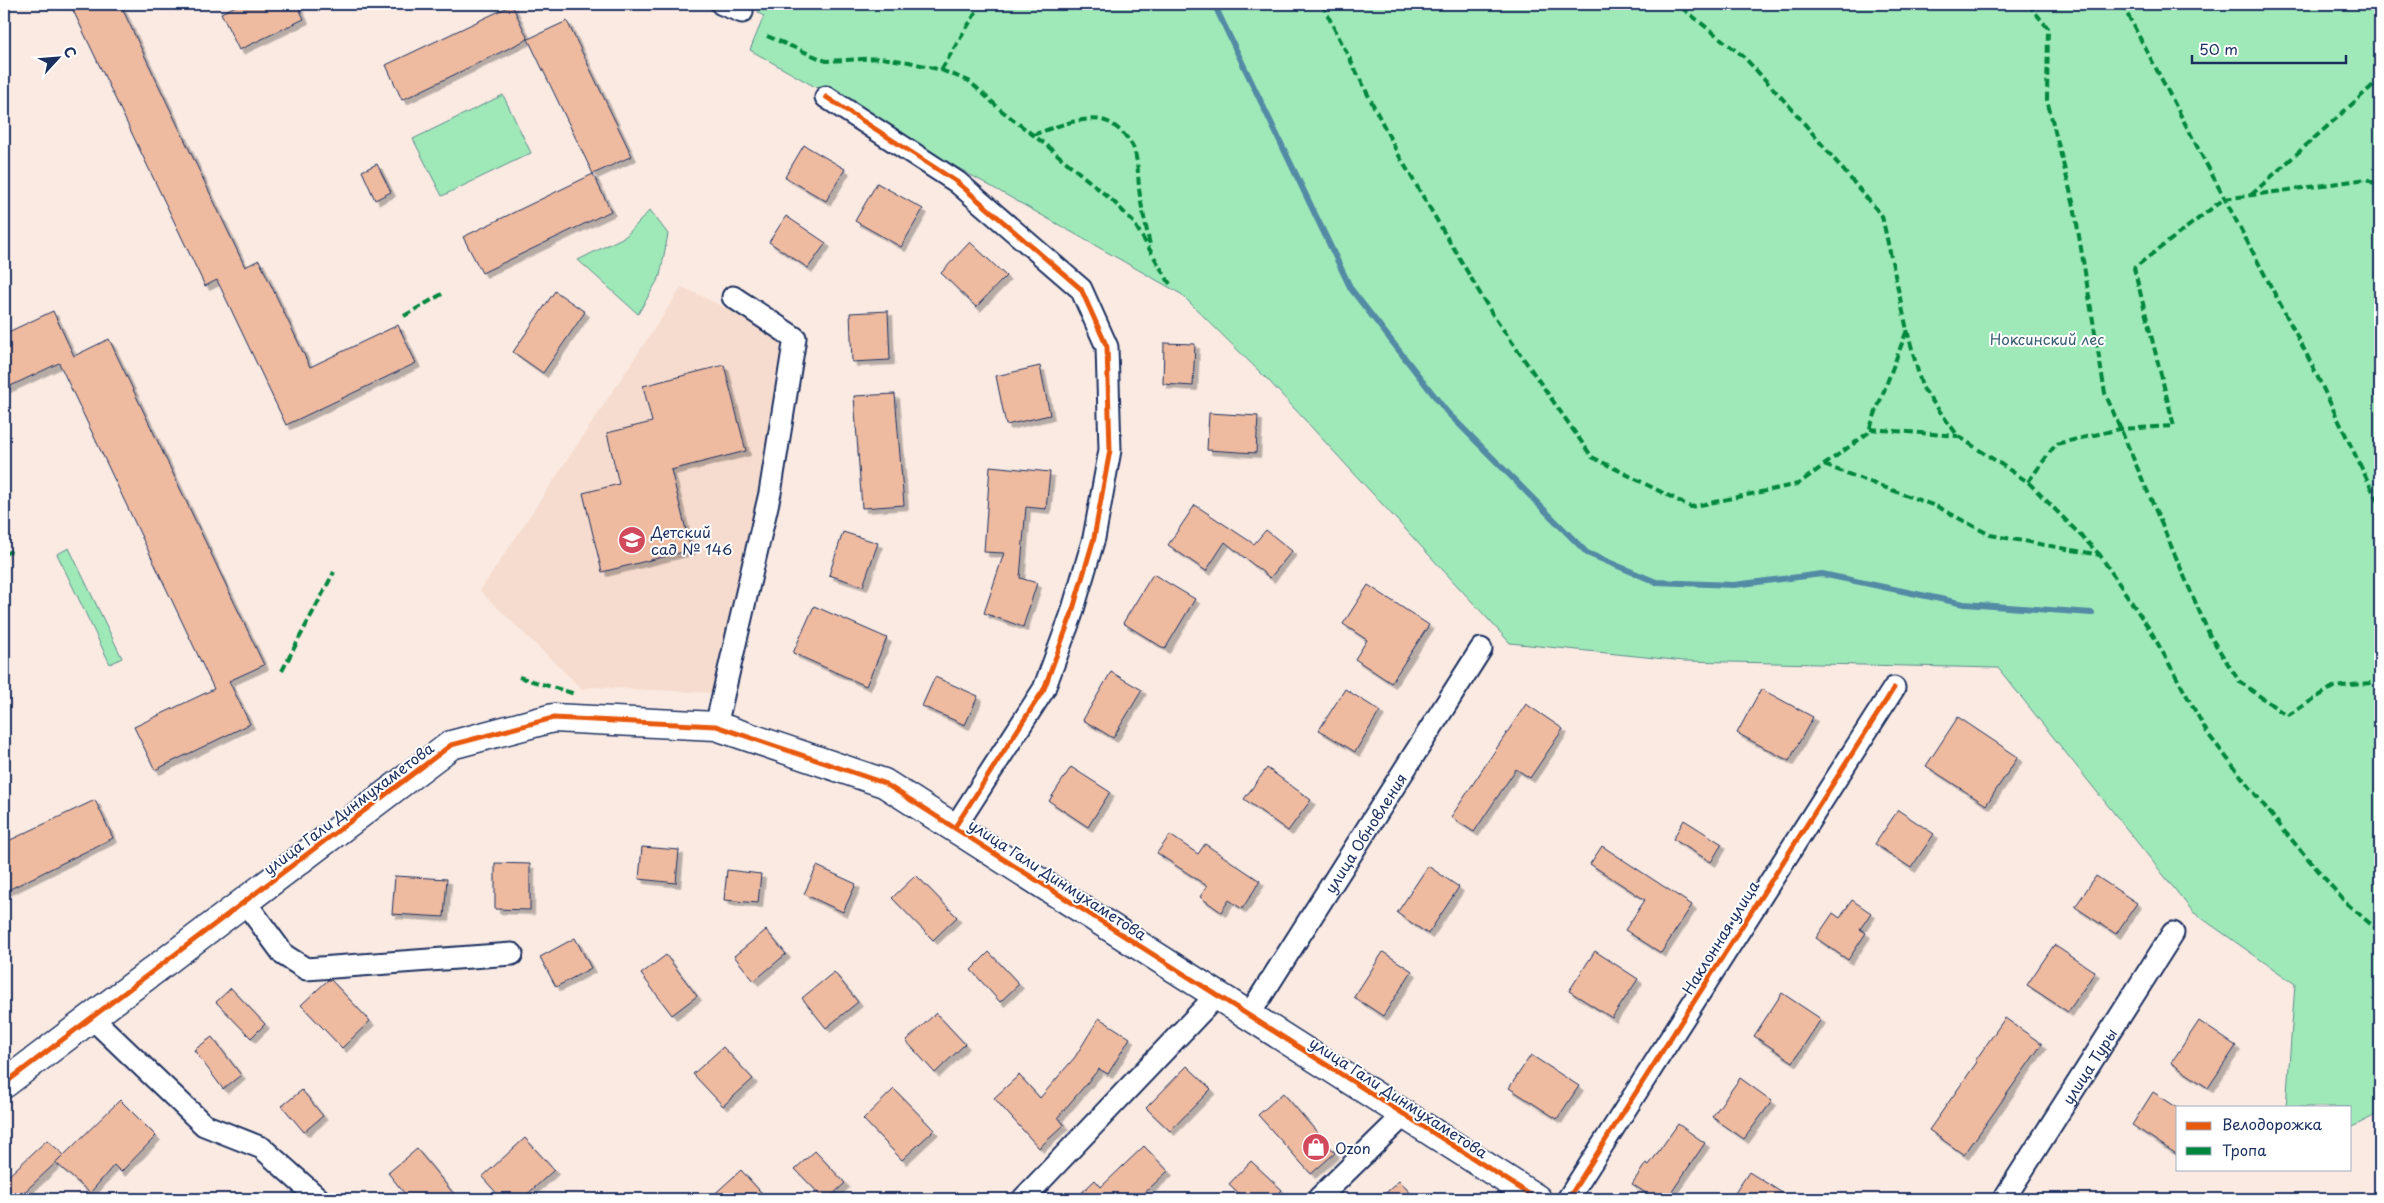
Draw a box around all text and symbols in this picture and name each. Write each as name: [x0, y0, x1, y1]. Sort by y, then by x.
north arrow: [32, 32, 82, 82]
scale bar: [2192, 32, 2345, 64]
text: 50 m: [2199, 37, 2238, 60]
text: С: [58, 43, 82, 61]
park label: Ноксинский лес: [1990, 327, 2104, 350]
place label: Детский сад № 146: [650, 520, 732, 560]
school or university icon: Детский сад № 146: [617, 525, 647, 555]
street label: улица Гали Динмухаметова: [258, 736, 439, 880]
street label: улица Обновления: [1318, 768, 1411, 897]
street label: улица Гали Динмухаметова: [964, 813, 1152, 946]
street label: Наклонная улица: [1676, 875, 1765, 998]
street label: улица Туры: [2056, 1023, 2122, 1108]
street label: улица Гали Динмухаметова: [1305, 1031, 1493, 1164]
legend: [2176, 1106, 2352, 1170]
text: Велодорожка: [2222, 1112, 2323, 1135]
shop icon: Ozon: [1301, 1132, 1331, 1162]
place label: Ozon: [1335, 1136, 1371, 1159]
text: Тропа: [2222, 1138, 2267, 1161]

